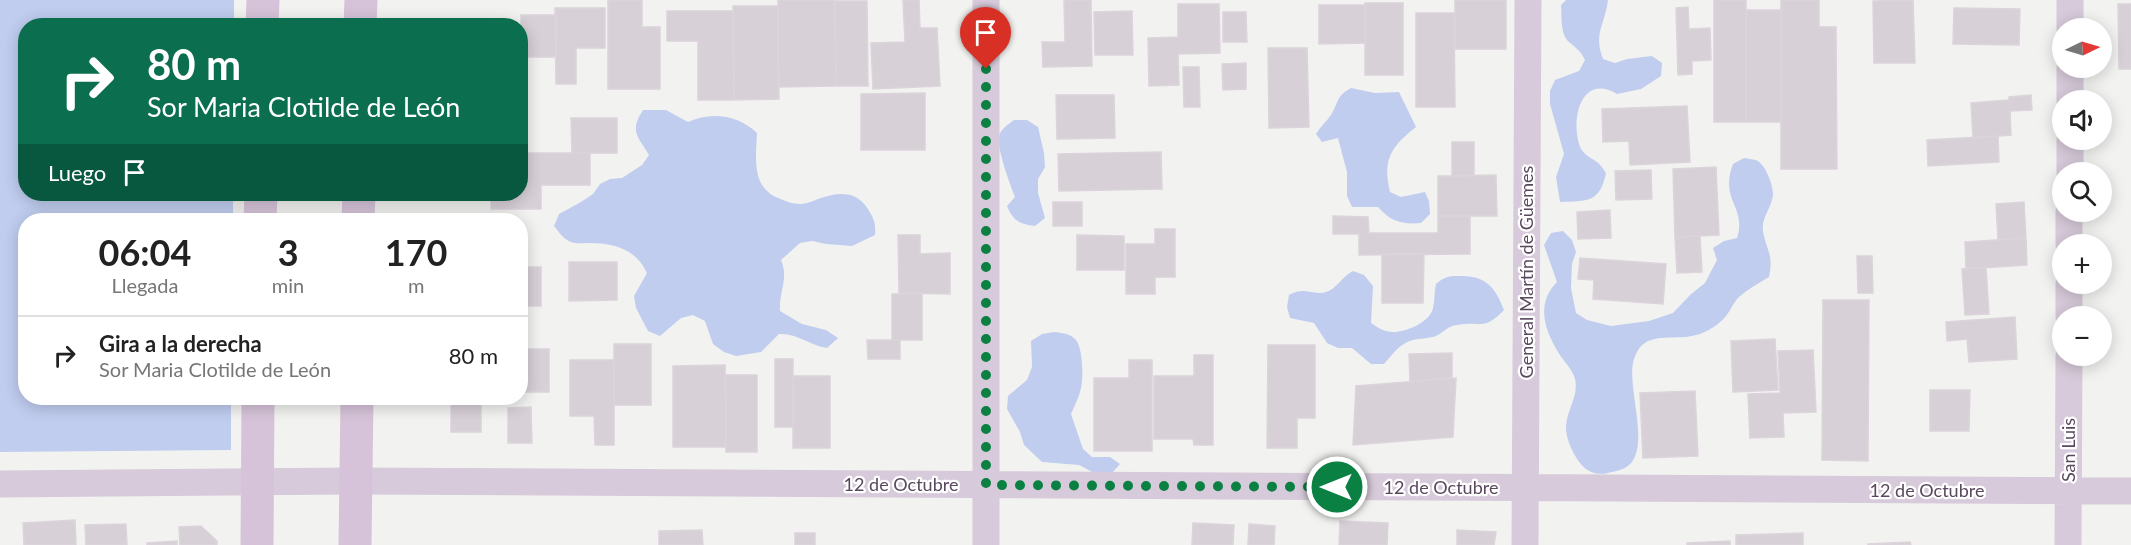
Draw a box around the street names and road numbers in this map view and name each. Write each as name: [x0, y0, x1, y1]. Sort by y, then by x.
street label: General Martín de Güemes: [1515, 165, 1537, 378]
street label: San Luis: [2057, 418, 2079, 482]
street label: 12 de Octubre: [844, 473, 958, 495]
street label: 12 de Octubre: [1384, 476, 1498, 498]
street label: 12 de Octubre: [1870, 479, 1984, 501]

